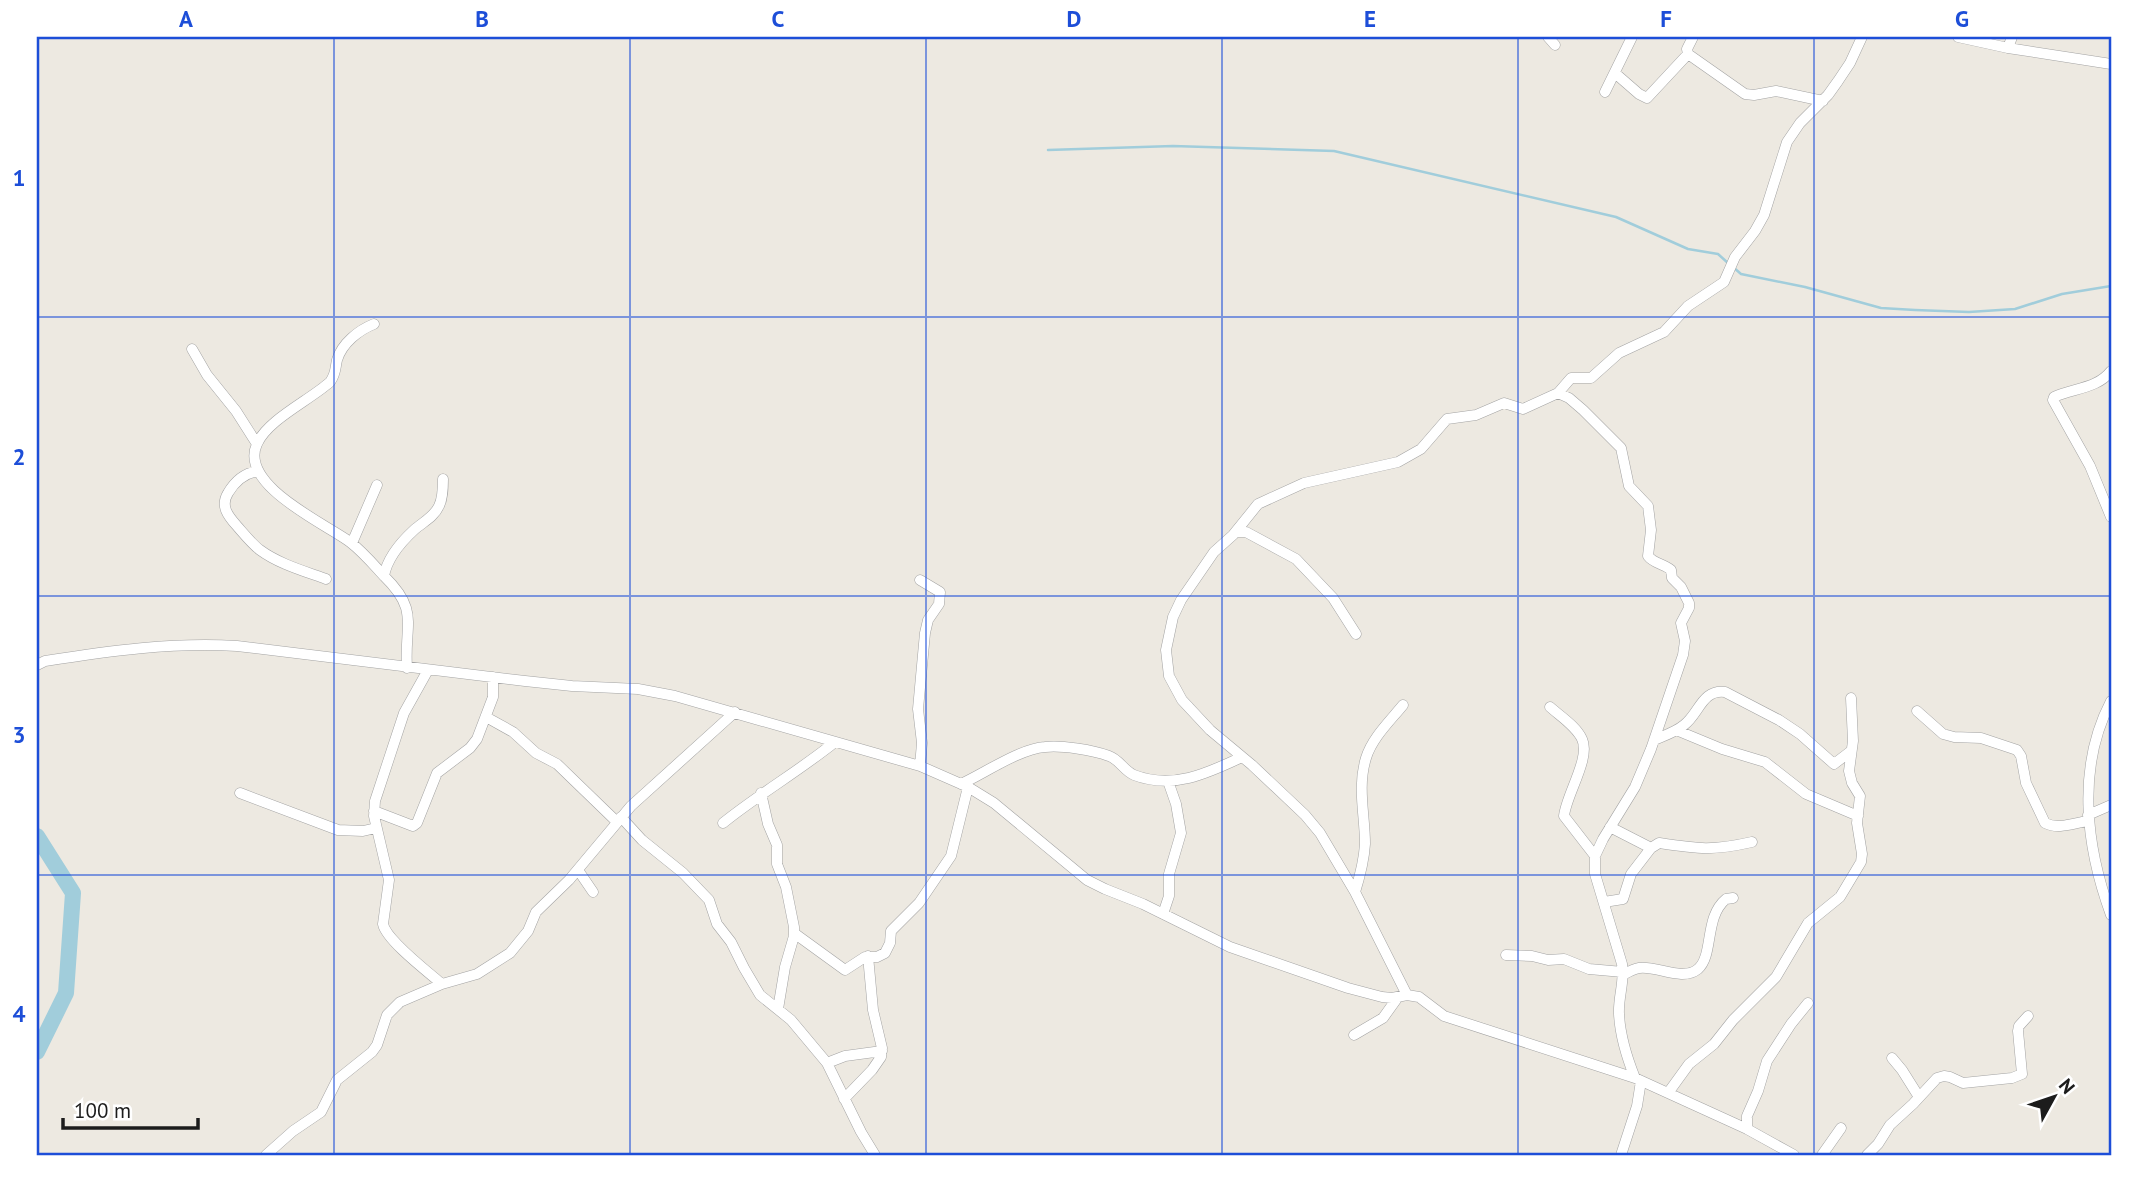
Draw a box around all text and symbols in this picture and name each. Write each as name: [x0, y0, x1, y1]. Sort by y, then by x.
text: A: [179, 4, 193, 33]
text: B: [475, 4, 489, 33]
text: C: [772, 4, 785, 33]
text: D: [1067, 4, 1081, 33]
text: E: [1364, 4, 1376, 33]
text: F: [1660, 4, 1672, 33]
text: G: [1955, 4, 1969, 33]
text: 1: [12, 163, 26, 192]
text: 2: [12, 442, 26, 471]
text: 3: [12, 720, 26, 749]
text: 4: [12, 999, 26, 1028]
north arrow: [2018, 1062, 2088, 1132]
text: N: [2054, 1074, 2080, 1099]
scale bar: [63, 1087, 198, 1131]
text: 100 m: [74, 1097, 131, 1124]

